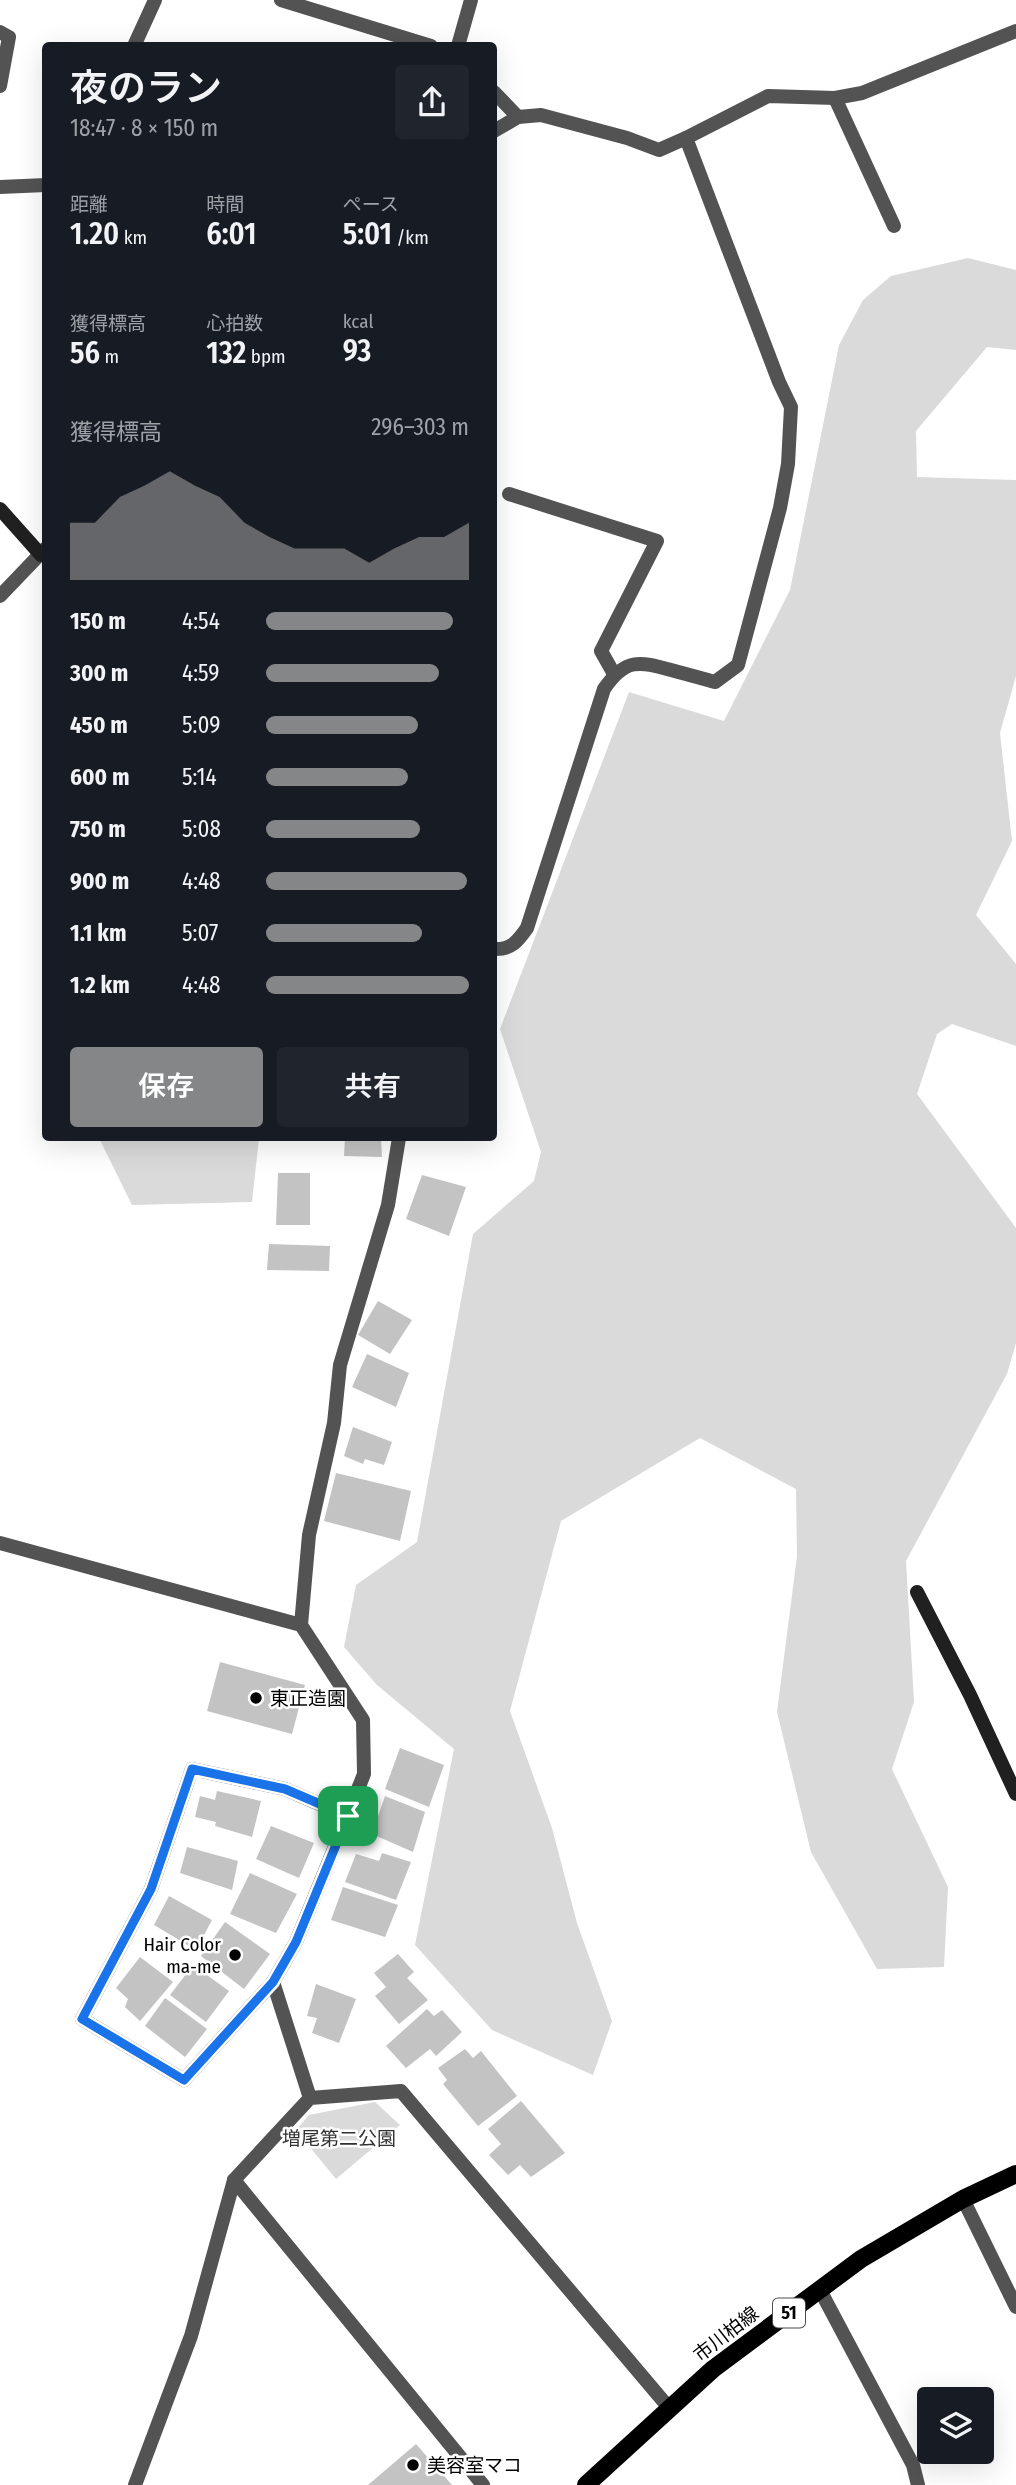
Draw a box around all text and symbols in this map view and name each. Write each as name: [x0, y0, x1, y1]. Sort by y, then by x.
text: 夜のラン: [70, 65, 222, 111]
button: share: [395, 65, 469, 139]
text: 18:47 · 8 × 150 m: [70, 114, 218, 142]
text: 距離: [70, 193, 108, 216]
text: 時間: [206, 193, 244, 216]
text: ペース: [343, 193, 399, 216]
text: 1.20: [70, 216, 119, 252]
text: 6:01: [206, 216, 257, 252]
text: 5:01: [343, 216, 392, 252]
text: km: [119, 226, 147, 249]
text: /km: [392, 226, 429, 249]
text: kcal: [343, 310, 373, 333]
text: 獲得標高: [70, 312, 146, 335]
text: 心拍数: [206, 312, 263, 335]
text: 93: [343, 333, 371, 369]
text: 56: [70, 335, 100, 371]
text: 132: [206, 335, 246, 371]
text: m: [100, 345, 119, 368]
text: bpm: [246, 345, 286, 368]
text: 296–303 m: [371, 413, 469, 441]
text: 獲得標高: [70, 418, 162, 446]
text: 150 m: [70, 607, 126, 635]
text: 4:54: [182, 607, 220, 635]
text: 300 m: [70, 659, 128, 687]
text: 4:59: [182, 659, 220, 687]
text: 450 m: [70, 711, 128, 739]
text: 5:09: [182, 711, 220, 739]
text: 600 m: [70, 763, 129, 791]
text: 5:14: [182, 763, 217, 791]
text: 750 m: [70, 815, 126, 843]
text: 5:08: [182, 815, 221, 843]
text: 900 m: [70, 867, 129, 895]
text: 4:48: [182, 867, 221, 895]
text: 1.1 km: [70, 919, 126, 947]
text: 5:07: [182, 919, 218, 947]
text: 1.2 km: [70, 971, 130, 999]
text: 4:48: [182, 971, 221, 999]
button: 保存: [70, 1047, 263, 1127]
button: 共有: [277, 1047, 469, 1127]
place label: 東正造園: [270, 1687, 346, 1710]
marker: 東正造園: [248, 1690, 264, 1706]
pin: [318, 1786, 378, 1846]
icon: arrive: [329, 1797, 367, 1835]
place label: Hair Color ma-me: [143, 1933, 221, 1978]
marker: Hair Color ma-me: [227, 1947, 243, 1963]
park label: 増尾第二公園: [282, 2127, 396, 2150]
road number: 51: [773, 2298, 805, 2328]
street label: 市川柏線: [689, 2302, 763, 2366]
map controls: [917, 2387, 994, 2464]
button: layers: [917, 2387, 994, 2464]
place label: 美容室マコ: [427, 2454, 522, 2477]
marker: 美容室マコ: [405, 2457, 421, 2473]

